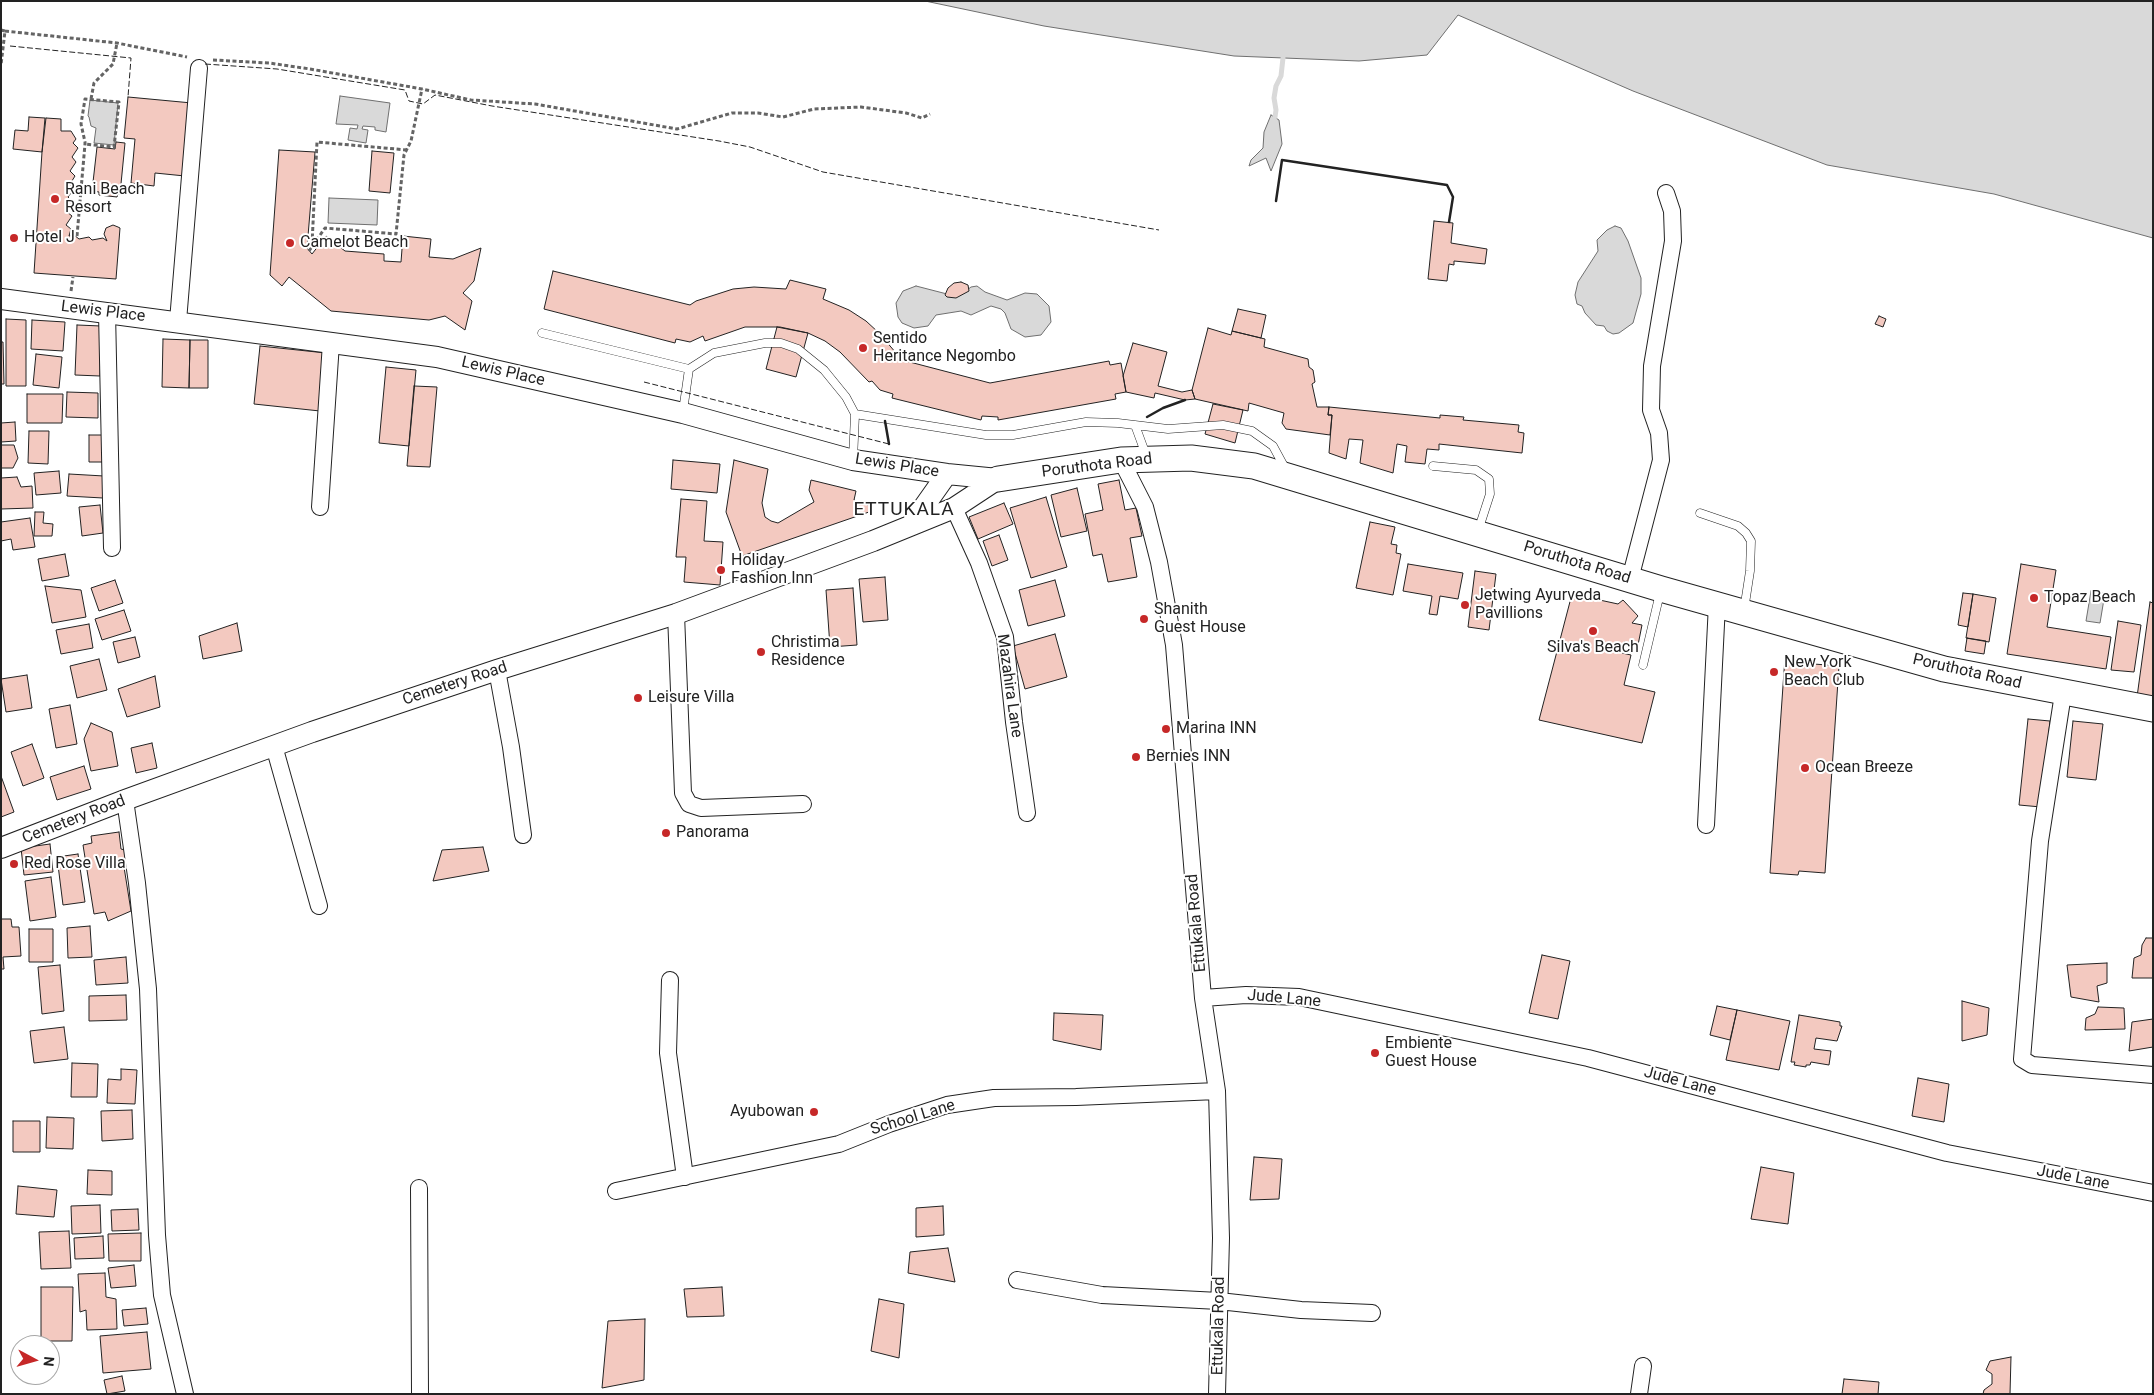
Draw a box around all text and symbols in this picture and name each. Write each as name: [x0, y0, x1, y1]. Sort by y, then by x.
place label: Rani Beach Resort: [65, 180, 145, 218]
marker: Rani Beach Resort: [49, 193, 61, 205]
place label: Hotel J: [24, 228, 75, 248]
marker: Hotel J: [8, 232, 20, 244]
place label: Camelot Beach: [300, 233, 408, 253]
marker: Camelot Beach: [284, 237, 296, 249]
street label: Lewis Place: [60, 297, 146, 327]
place label: Sentido Heritance Negombo: [873, 329, 1016, 367]
marker: Sentido Heritance Negombo: [857, 342, 869, 354]
street label: Lewis Place: [460, 353, 546, 391]
street label: Lewis Place: [854, 450, 940, 482]
street label: Poruthota Road: [1041, 450, 1153, 482]
district label: ETTUKALA: [852, 499, 956, 521]
street label: Poruthota Road: [1521, 538, 1633, 588]
place label: Holiday Fashion Inn: [731, 551, 813, 589]
marker: Holiday Fashion Inn: [715, 564, 727, 576]
place label: Jetwing Ayurveda Pavillions: [1475, 586, 1601, 624]
place label: Topaz Beach: [2044, 588, 2136, 608]
marker: Topaz Beach: [2028, 592, 2040, 604]
marker: Jetwing Ayurveda Pavillions: [1459, 599, 1471, 611]
place label: Shanith Guest House: [1154, 600, 1246, 638]
marker: Shanith Guest House: [1138, 613, 1150, 625]
marker: Silva's Beach: [1587, 625, 1599, 637]
place label: Christima Residence: [771, 633, 845, 671]
street label: Mazahira Lane: [992, 633, 1026, 739]
place label: Silva's Beach: [1547, 638, 1639, 658]
marker: Christima Residence: [755, 646, 767, 658]
street label: Poruthota Road: [1911, 650, 2023, 694]
place label: New York Beach Club: [1784, 653, 1864, 691]
street label: Cemetery Road: [400, 658, 510, 710]
marker: New York Beach Club: [1768, 666, 1780, 678]
place label: Leisure Villa: [648, 688, 734, 708]
marker: Leisure Villa: [632, 692, 644, 704]
place label: Marina INN: [1176, 719, 1257, 739]
marker: Marina INN: [1160, 723, 1172, 735]
place label: Bernies INN: [1146, 747, 1230, 767]
marker: Bernies INN: [1130, 751, 1142, 763]
place label: Ocean Breeze: [1815, 758, 1913, 778]
marker: Ocean Breeze: [1799, 762, 1811, 774]
street label: Cemetery Road: [20, 792, 128, 848]
place label: Panorama: [676, 823, 749, 843]
marker: Panorama: [660, 827, 672, 839]
place label: Red Rose Villa: [24, 854, 126, 874]
marker: Red Rose Villa: [8, 858, 20, 870]
street label: Ettukala Road: [1183, 873, 1211, 973]
street label: Jude Lane: [1246, 986, 1322, 1012]
place label: Embiente Guest House: [1385, 1034, 1477, 1072]
marker: Embiente Guest House: [1369, 1047, 1381, 1059]
street label: Jude Lane: [1642, 1063, 1718, 1101]
street label: School Lane: [868, 1096, 958, 1140]
place label: Ayubowan: [730, 1102, 804, 1122]
marker: Ayubowan: [808, 1106, 820, 1118]
street label: Jude Lane: [2035, 1162, 2111, 1194]
street label: Ettukala Road: [1209, 1277, 1229, 1375]
north arrow: [10, 1335, 60, 1385]
text: N: [40, 1356, 57, 1367]

